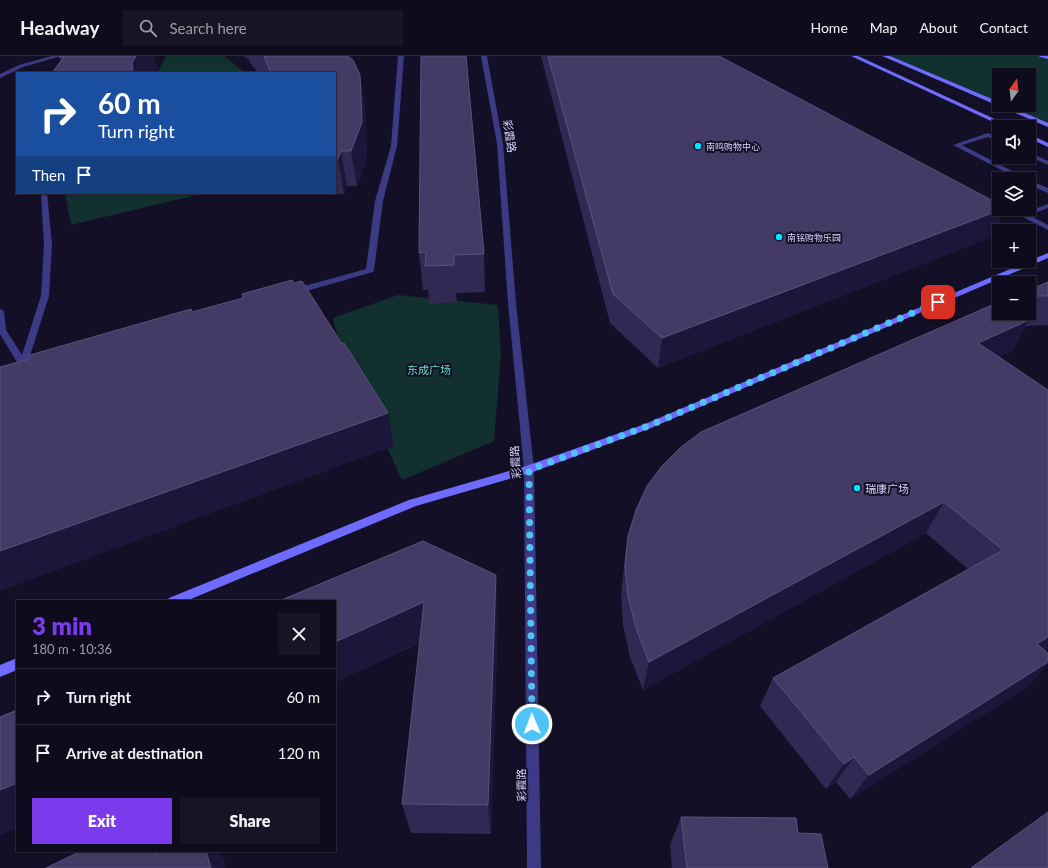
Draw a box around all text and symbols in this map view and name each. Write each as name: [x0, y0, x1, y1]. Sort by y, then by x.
search box: [123, 10, 403, 46]
text: Headway: [20, 16, 99, 39]
icon: search: [137, 17, 159, 39]
text: Search here: [169, 19, 247, 37]
text: Home: [810, 19, 848, 36]
text: Map: [870, 19, 897, 36]
text: About: [919, 19, 957, 36]
text: Contact: [979, 19, 1028, 36]
north arrow: [992, 68, 1036, 112]
map controls: [992, 68, 1036, 320]
text: 60 m: [98, 86, 161, 120]
icon: right: [32, 88, 84, 140]
street label: 彩霞路: [501, 119, 519, 153]
text: Turn right: [98, 120, 175, 142]
button: sound: [992, 120, 1036, 164]
marker: 南鸣购物中心: [693, 141, 703, 151]
place label: 南鸣购物中心: [706, 141, 760, 152]
icon: arrive: [73, 164, 95, 186]
text: Then: [32, 166, 65, 184]
button: layers: [992, 172, 1036, 216]
button: +: [992, 224, 1036, 268]
marker: 南铭购物乐园: [774, 232, 784, 242]
place label: 南铭购物乐园: [787, 232, 841, 243]
button: −: [992, 276, 1036, 320]
pin: [921, 285, 955, 319]
icon: arrive: [927, 291, 949, 313]
park label: 东成广场: [407, 363, 451, 376]
street label: 彩霞路: [507, 445, 523, 479]
place label: 瑞康广场: [865, 482, 909, 495]
marker: 瑞康广场: [852, 483, 862, 493]
text: 3 min: [32, 611, 92, 640]
button: close: [278, 613, 320, 655]
text: 180 m · 10:36: [32, 641, 112, 657]
icon: right: [32, 686, 54, 708]
text: Turn right: [66, 688, 131, 706]
text: 60 m: [286, 688, 320, 706]
position arrow: [511, 703, 553, 745]
icon: arrive: [32, 742, 54, 764]
text: Arrive at destination: [66, 744, 203, 762]
text: 120 m: [278, 744, 320, 762]
street label: 彩霞路: [514, 768, 528, 802]
button: Exit: [32, 798, 172, 844]
button: Share: [180, 798, 320, 844]

